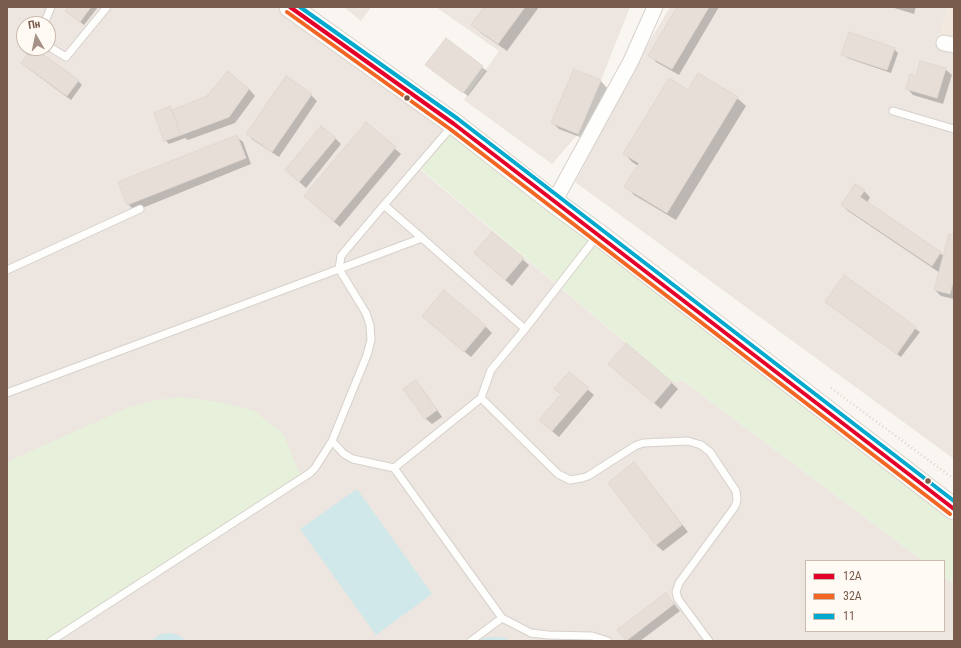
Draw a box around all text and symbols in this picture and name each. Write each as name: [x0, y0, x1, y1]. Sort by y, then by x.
north arrow: [16, 16, 56, 56]
text: Пн: [27, 17, 41, 32]
unlabelled marker: [402, 93, 412, 103]
unlabelled marker: [923, 476, 933, 486]
legend: [805, 560, 945, 632]
text: 12А: [843, 569, 862, 583]
text: 32А: [843, 589, 862, 603]
text: 11: [843, 609, 855, 623]

